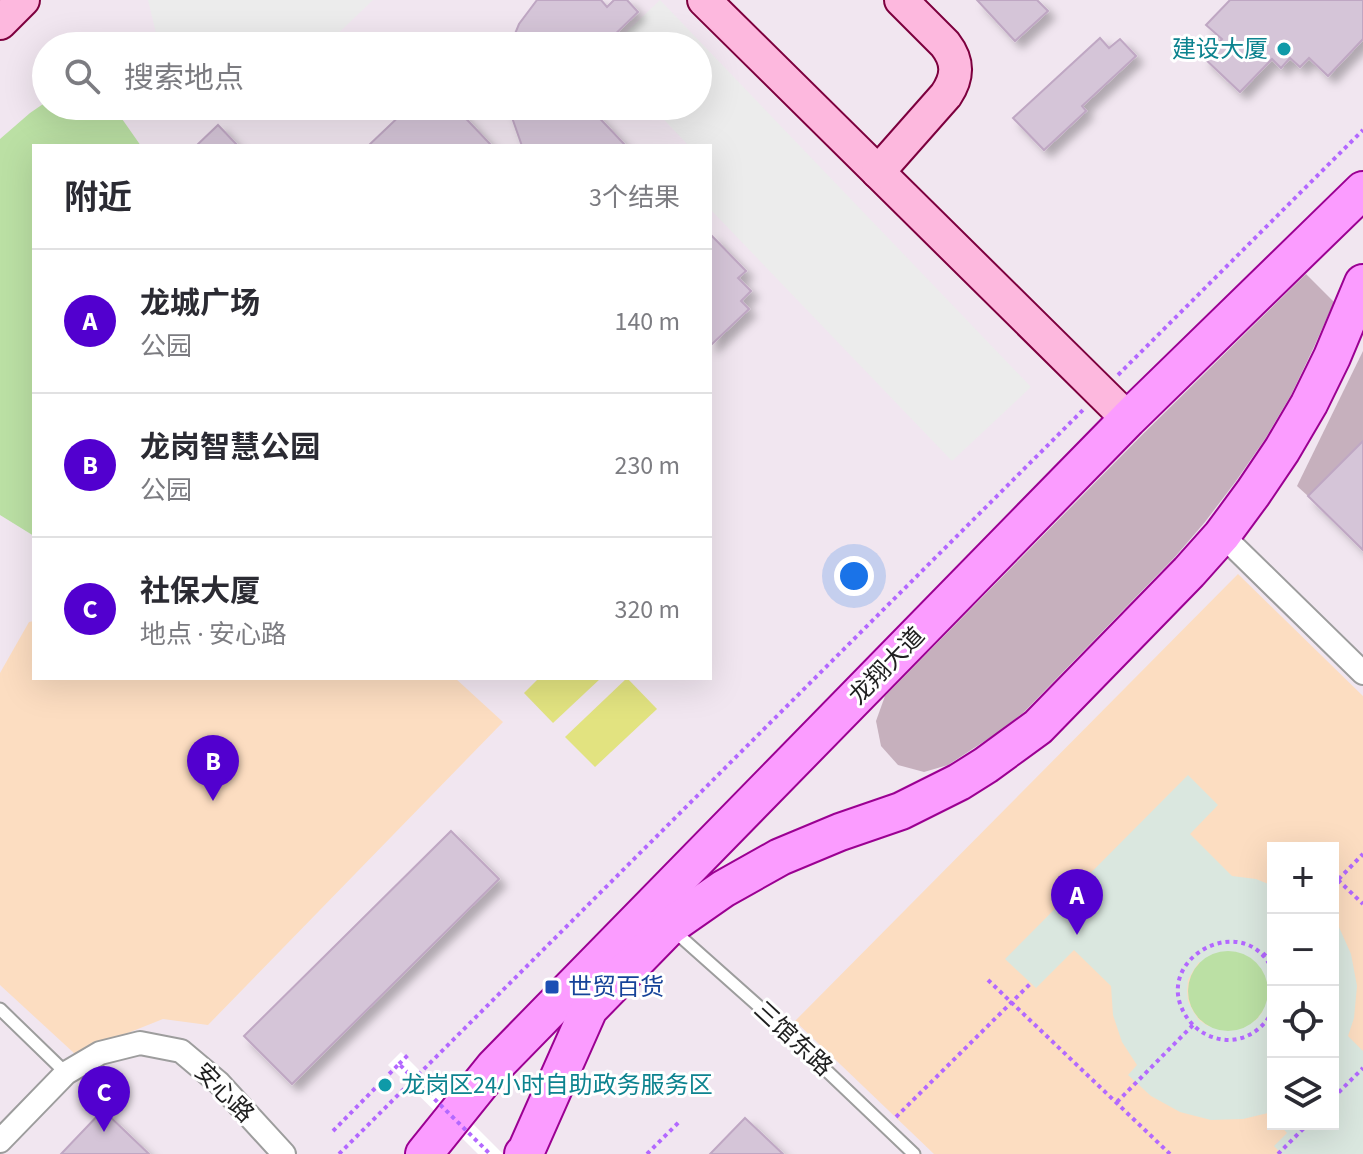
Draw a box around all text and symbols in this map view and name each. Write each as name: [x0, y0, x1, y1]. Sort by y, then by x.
search box: [32, 32, 712, 120]
place label: 建设大厦: [1172, 32, 1268, 67]
marker: 建设大厦: [1275, 40, 1293, 58]
icon: search: [60, 54, 104, 98]
text: 搜索地点: [124, 57, 244, 100]
text: 附近: [64, 174, 132, 223]
text: 3个结果: [589, 179, 680, 216]
text: 龙城广场: [140, 282, 260, 325]
text: A: [83, 303, 97, 340]
text: 140 m: [614, 303, 680, 340]
text: 公园: [140, 328, 192, 365]
text: 龙岗智慧公园: [140, 426, 320, 469]
text: B: [82, 447, 98, 484]
text: 230 m: [614, 447, 680, 484]
text: 公园: [140, 472, 192, 509]
your location: [834, 556, 874, 596]
text: 社保大厦: [140, 570, 260, 613]
text: C: [82, 591, 98, 628]
text: 320 m: [614, 591, 680, 628]
text: 地点 · 安心路: [140, 616, 287, 653]
street label: 龙翔大道: [841, 619, 933, 713]
pin: B: [187, 735, 239, 801]
map controls: [1267, 842, 1339, 1130]
button: +: [1267, 842, 1339, 914]
pin: A: [1051, 869, 1103, 935]
button: −: [1267, 914, 1339, 986]
place label: 世贸百货: [568, 970, 664, 1005]
marker: 世贸百货: [543, 978, 561, 996]
button: locate: [1267, 986, 1339, 1058]
street label: 三馆东路: [746, 993, 840, 1085]
street label: 安心路: [186, 1055, 262, 1131]
button: layers: [1267, 1058, 1339, 1130]
pin: C: [78, 1066, 130, 1132]
place label: 龙岗区24小时自助政务服务区: [401, 1068, 713, 1103]
marker: 龙岗区24小时自助政务服务区: [376, 1076, 394, 1094]

